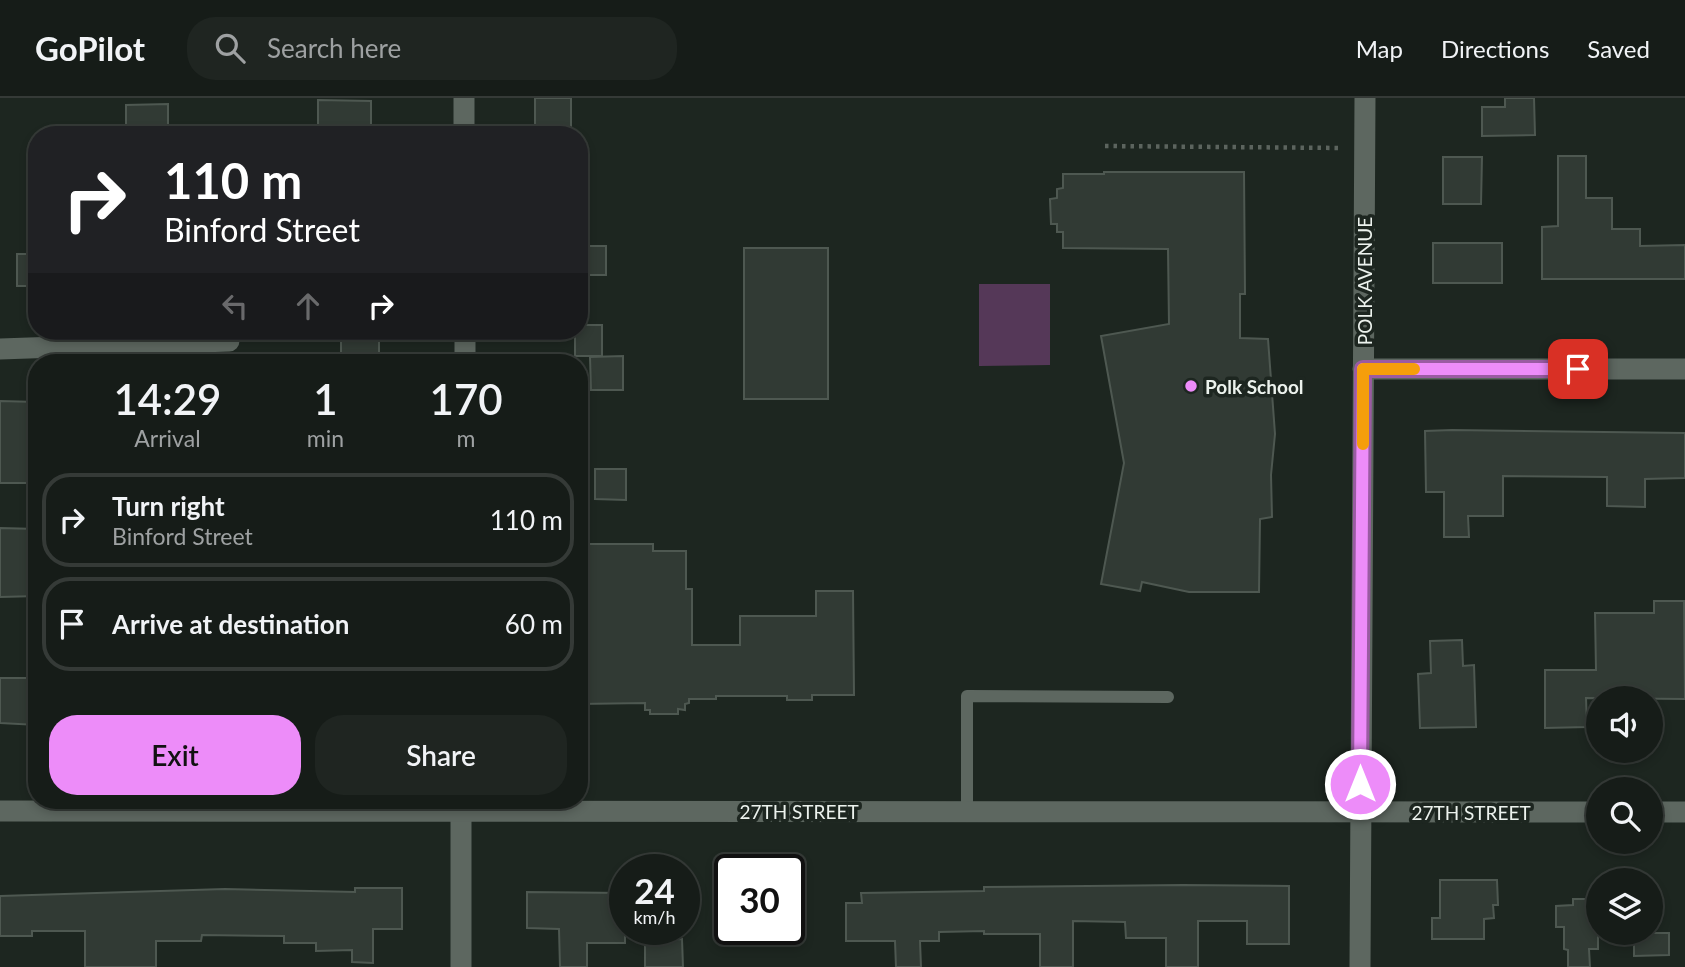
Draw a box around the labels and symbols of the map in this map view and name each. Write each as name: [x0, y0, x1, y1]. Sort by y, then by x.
street label: POLK AVENUE: [1353, 217, 1376, 345]
pin: [1548, 339, 1608, 399]
place label: Polk School: [1205, 375, 1304, 398]
marker: Polk School: [1183, 378, 1199, 394]
position arrow: [1323, 747, 1397, 821]
street label: 27TH STREET: [739, 800, 859, 823]
street label: 27TH STREET: [1411, 801, 1531, 824]
speed limit sign: 30: [714, 854, 805, 945]

